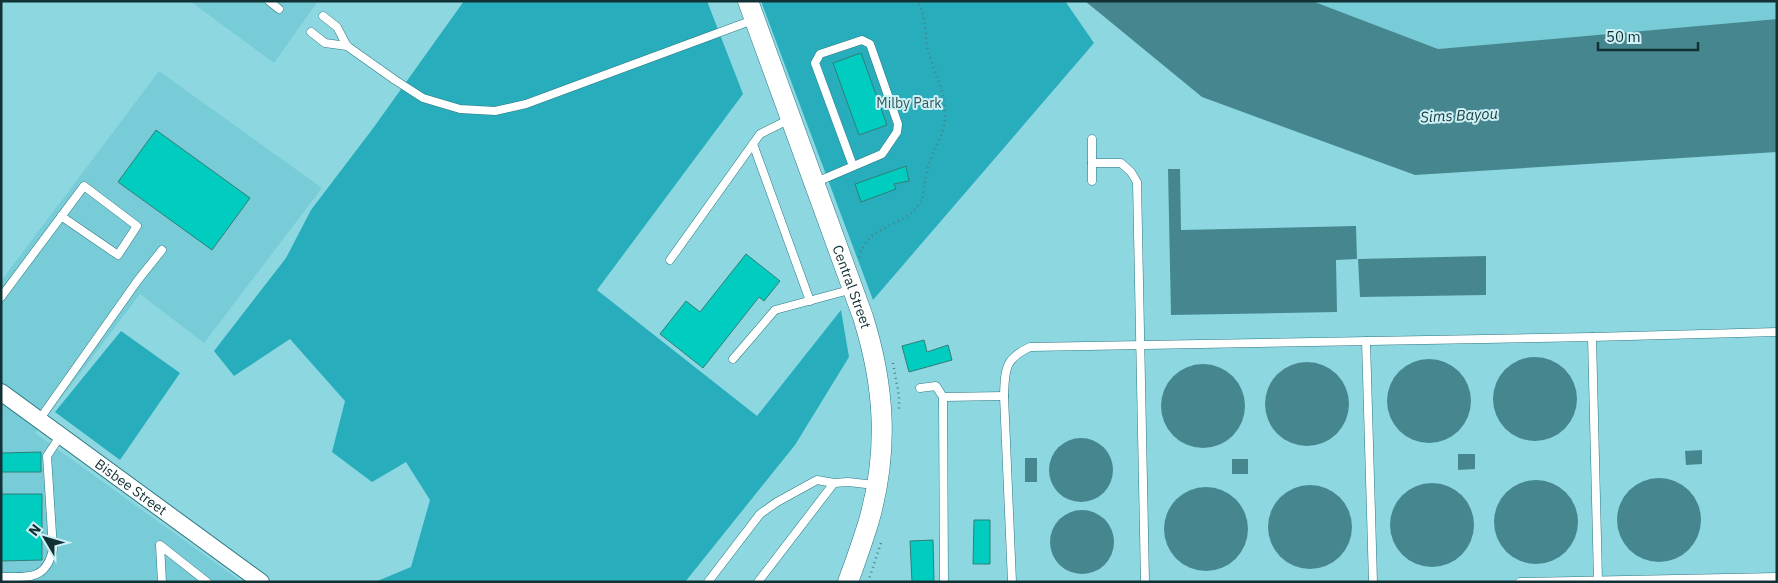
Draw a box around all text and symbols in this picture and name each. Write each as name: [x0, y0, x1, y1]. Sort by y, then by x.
scale bar: [1598, 20, 1698, 52]
text: 50 m: [1606, 27, 1641, 46]
park label: Milby Park: [876, 94, 942, 112]
water label: Sims Bayou: [1420, 103, 1498, 127]
street label: Central Street: [829, 243, 875, 331]
street label: Bisbee Street: [91, 455, 171, 519]
north arrow: [20, 513, 70, 563]
text: N: [25, 520, 45, 540]

